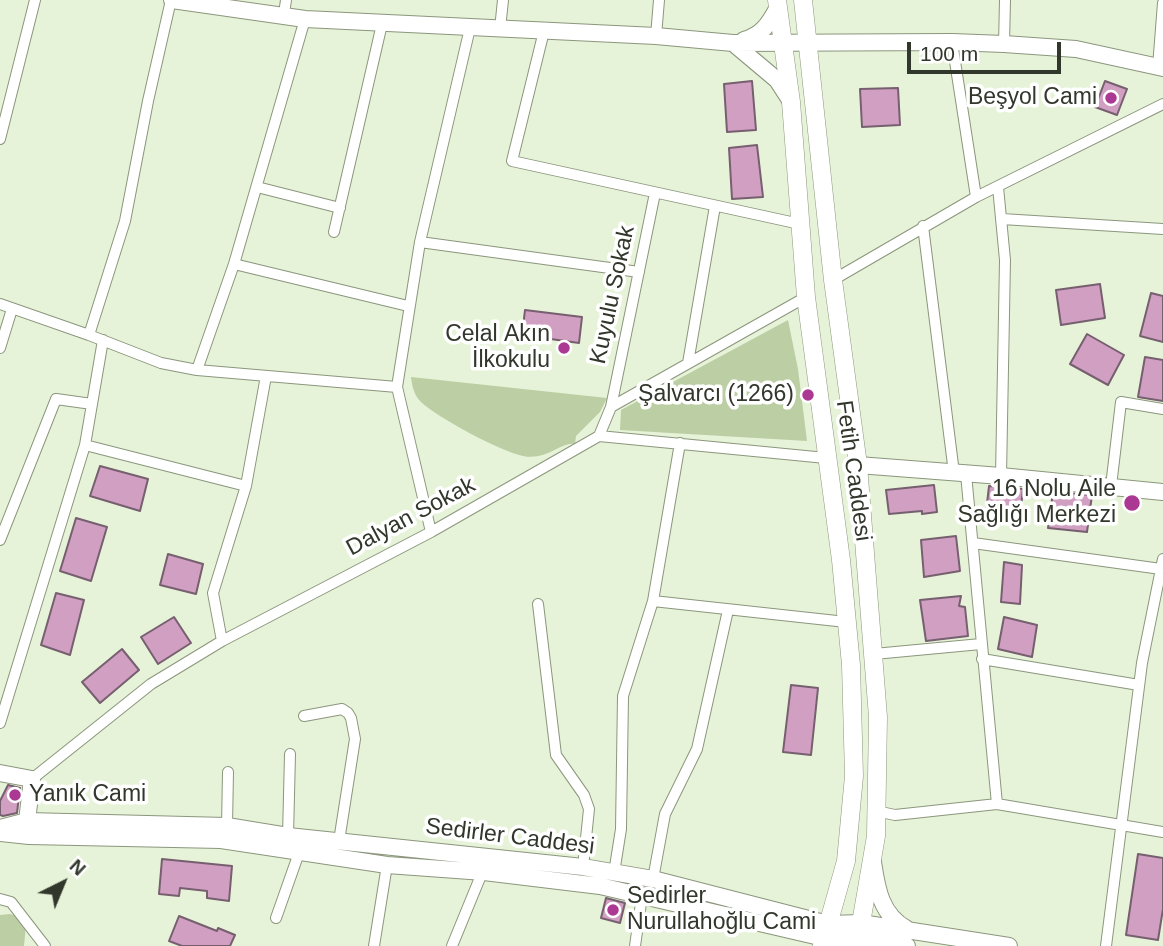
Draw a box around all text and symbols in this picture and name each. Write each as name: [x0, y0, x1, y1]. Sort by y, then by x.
scale bar: [911, 28, 1065, 72]
text: 100 m: [920, 42, 978, 65]
place label: Beşyol Cami: [968, 84, 1097, 112]
marker: Beşyol Cami: [1103, 90, 1119, 106]
street label: Kuyulu Sokak: [585, 223, 641, 367]
place label: Celal Akın İlkokulu: [445, 321, 550, 375]
marker: Celal Akın İlkokulu: [556, 340, 572, 356]
place label: Şalvarcı (1266): [638, 381, 794, 409]
marker: Şalvarcı (1266): [800, 387, 816, 403]
street label: Fetih Caddesi: [829, 399, 877, 543]
street label: Dalyan Sokak: [342, 472, 480, 562]
place label: 16 Nolu Aile Sağlığı Merkezi: [957, 476, 1116, 530]
marker: 16 Nolu Aile Sağlığı Merkezi: [1122, 493, 1142, 513]
place label: Yanık Cami: [29, 781, 146, 809]
marker: Yanık Cami: [7, 787, 23, 803]
street label: Sedirler Caddesi: [424, 813, 596, 861]
north arrow: [28, 848, 98, 918]
text: N: [65, 855, 90, 880]
place label: Sedirler Nurullahoğlu Cami: [627, 883, 816, 937]
marker: Sedirler Nurullahoğlu Cami: [605, 902, 621, 918]

